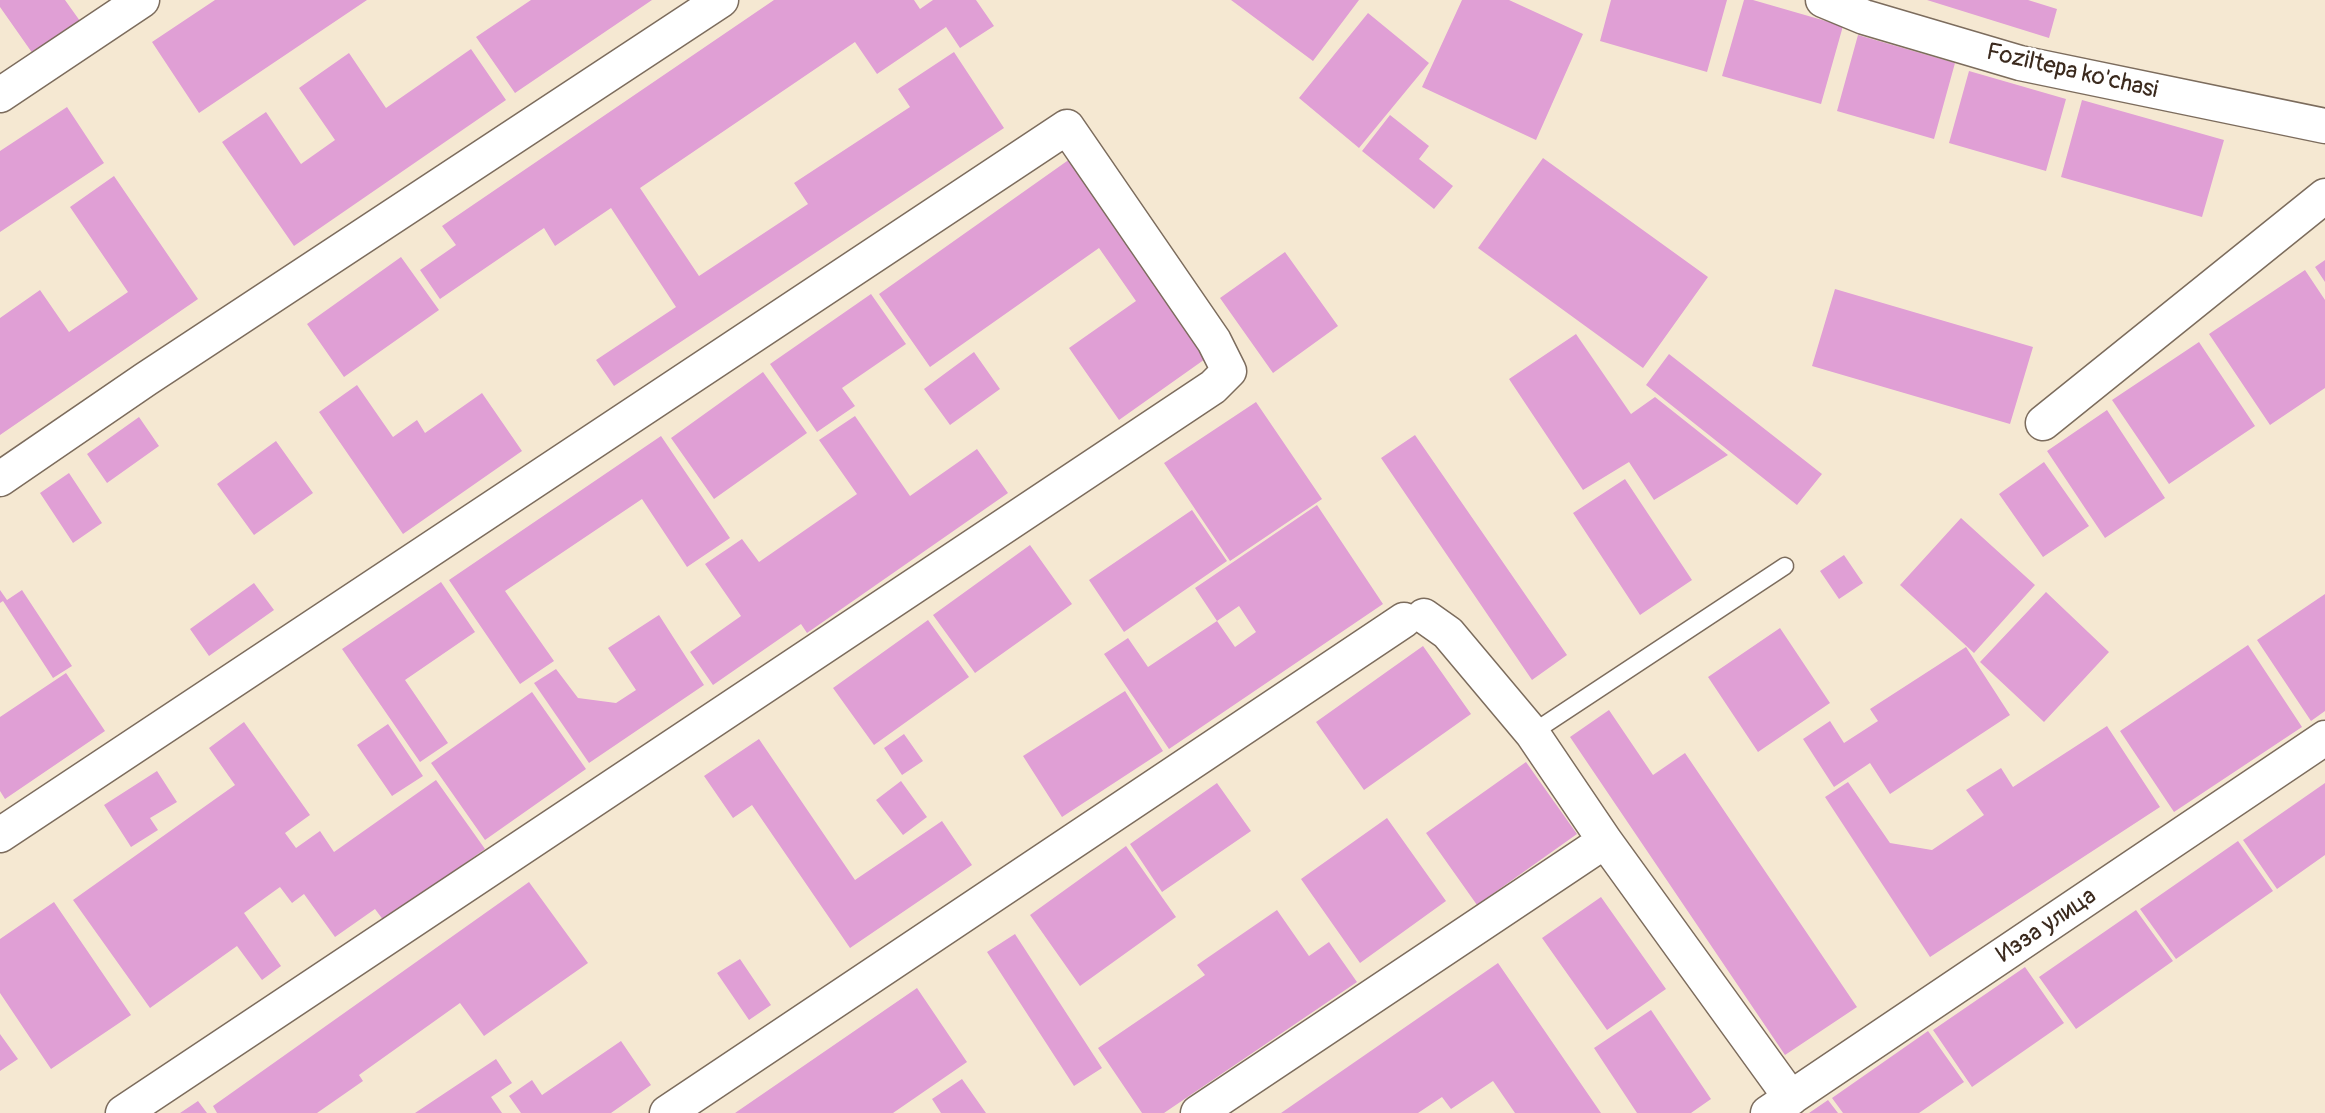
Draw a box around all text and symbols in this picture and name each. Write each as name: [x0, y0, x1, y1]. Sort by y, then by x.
street label: Foziltepa ko'chasi: [1983, 38, 2161, 106]
street label: Изза улица: [1992, 882, 2102, 970]

